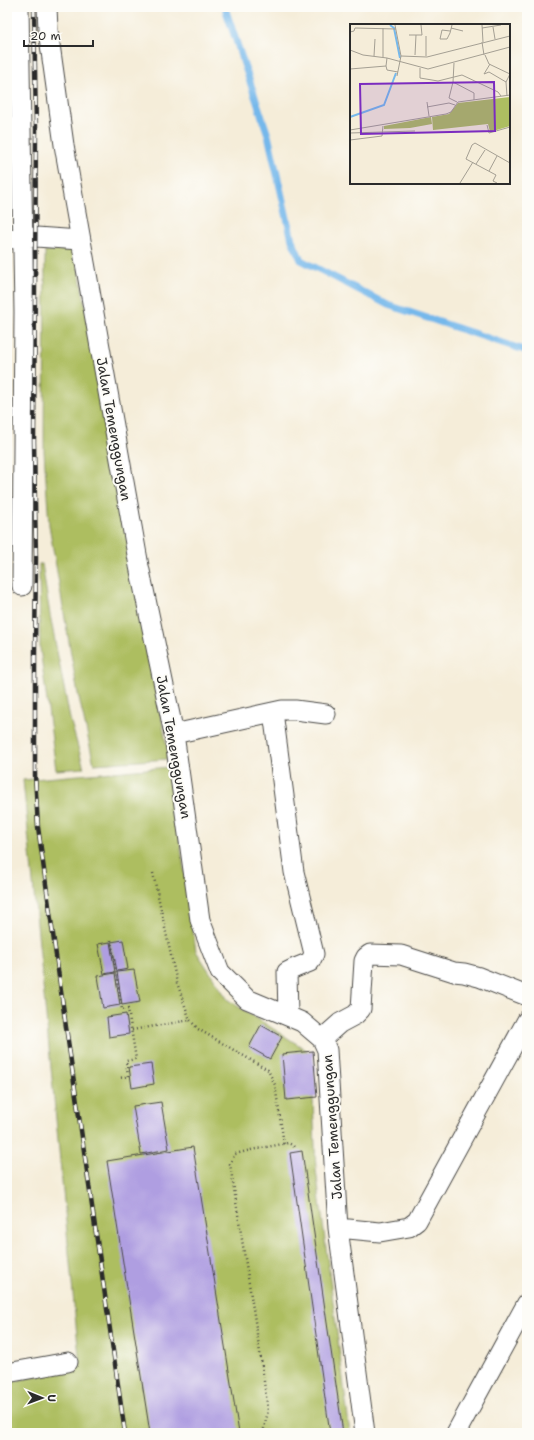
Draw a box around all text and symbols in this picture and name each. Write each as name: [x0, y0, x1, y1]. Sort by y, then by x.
scale bar: [24, 22, 93, 48]
inset map: [350, 24, 510, 184]
text: 20 m: [30, 28, 61, 44]
street label: Jalan Temenggungan: [93, 356, 136, 503]
street label: Jalan Temenggungan: [153, 674, 196, 821]
street label: Jalan Temenggungan: [318, 1053, 346, 1200]
north arrow: [22, 1378, 62, 1418]
text: U: [44, 1394, 59, 1402]

